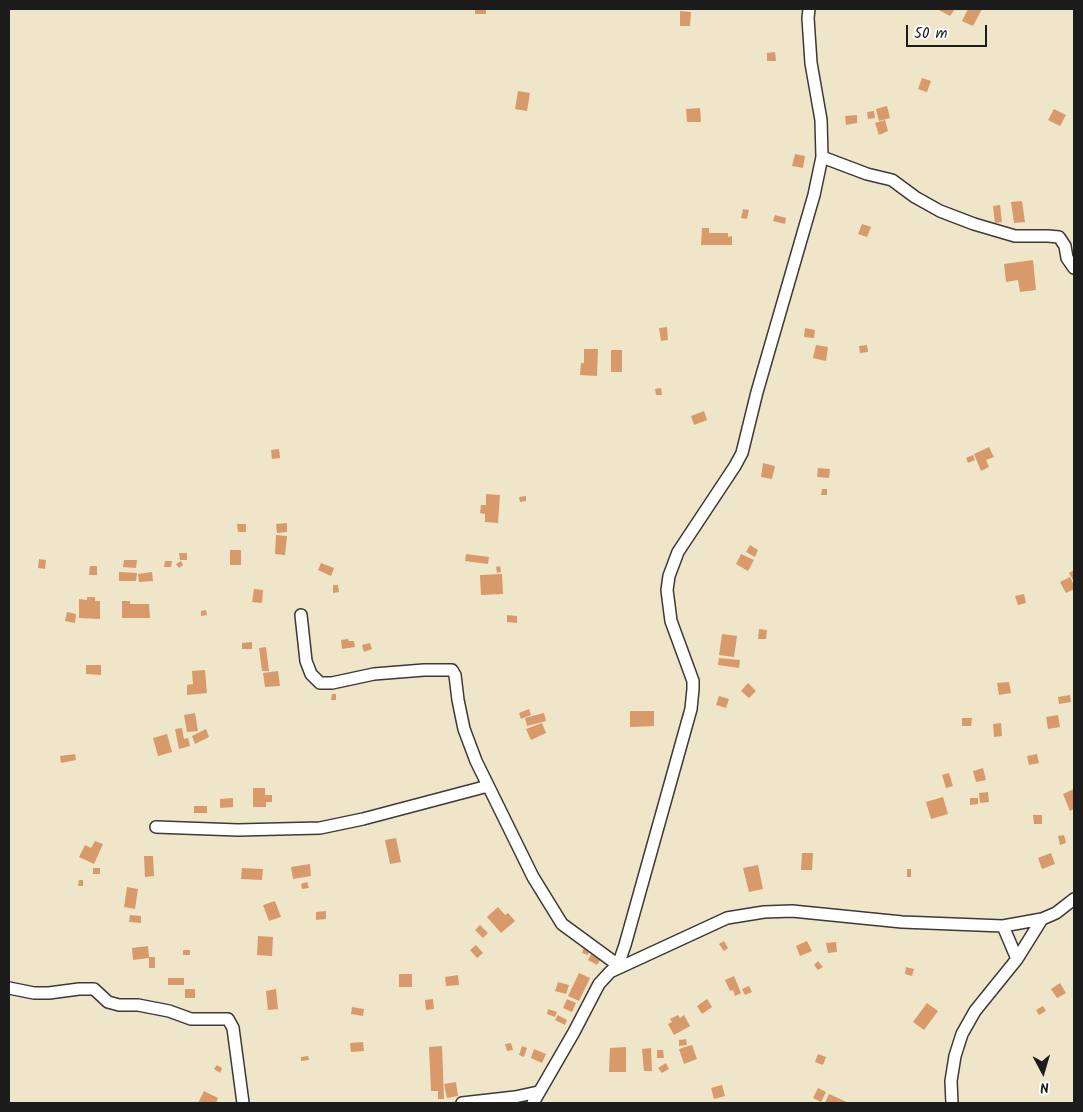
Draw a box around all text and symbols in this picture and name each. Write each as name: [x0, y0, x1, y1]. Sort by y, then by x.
scale bar: [908, 15, 989, 47]
text: 50 m: [914, 22, 948, 46]
north arrow: [1018, 1047, 1068, 1097]
text: N: [1039, 1076, 1050, 1098]

